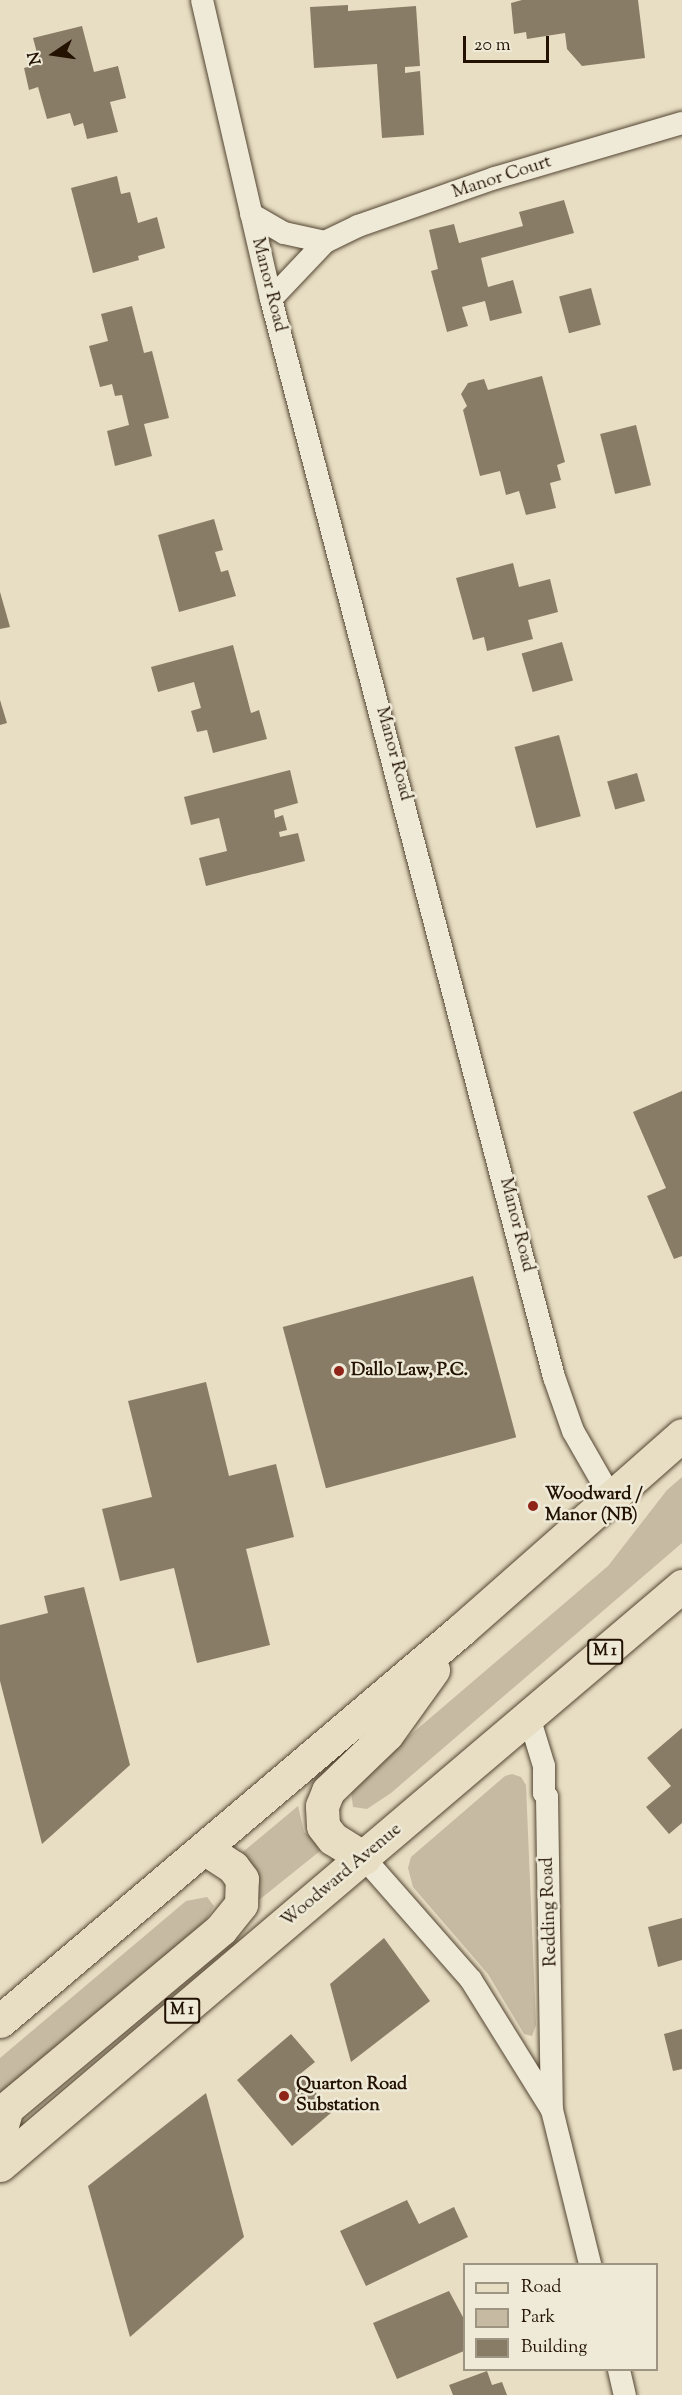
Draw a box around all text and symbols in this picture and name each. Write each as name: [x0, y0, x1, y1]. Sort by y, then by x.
north arrow: [24, 24, 84, 84]
scale bar: [466, 24, 552, 62]
text: 20 m: [474, 33, 511, 59]
text: N: [23, 49, 49, 67]
street label: Manor Court: [450, 152, 554, 204]
street label: Manor Road: [246, 236, 290, 334]
street label: Manor Road: [370, 705, 416, 803]
street label: Manor Road: [494, 1176, 538, 1274]
place label: Dallo Law, P.C.: [351, 1360, 468, 1382]
marker: Dallo Law, P.C.: [332, 1364, 346, 1378]
place label: Woodward / Manor (NB): [545, 1485, 643, 1528]
marker: Woodward / Manor (NB): [526, 1499, 540, 1513]
road number: M 1: [587, 1639, 623, 1665]
street label: Woodward Avenue: [277, 1819, 407, 1933]
street label: Redding Road: [537, 1857, 563, 1967]
road number: M 1: [164, 1998, 200, 2024]
place label: Quarton Road Substation: [296, 2075, 407, 2118]
marker: Quarton Road Substation: [277, 2089, 291, 2103]
legend: [463, 2263, 658, 2371]
text: Road: [521, 2275, 561, 2301]
text: Park: [521, 2305, 555, 2331]
text: Building: [521, 2335, 587, 2361]

